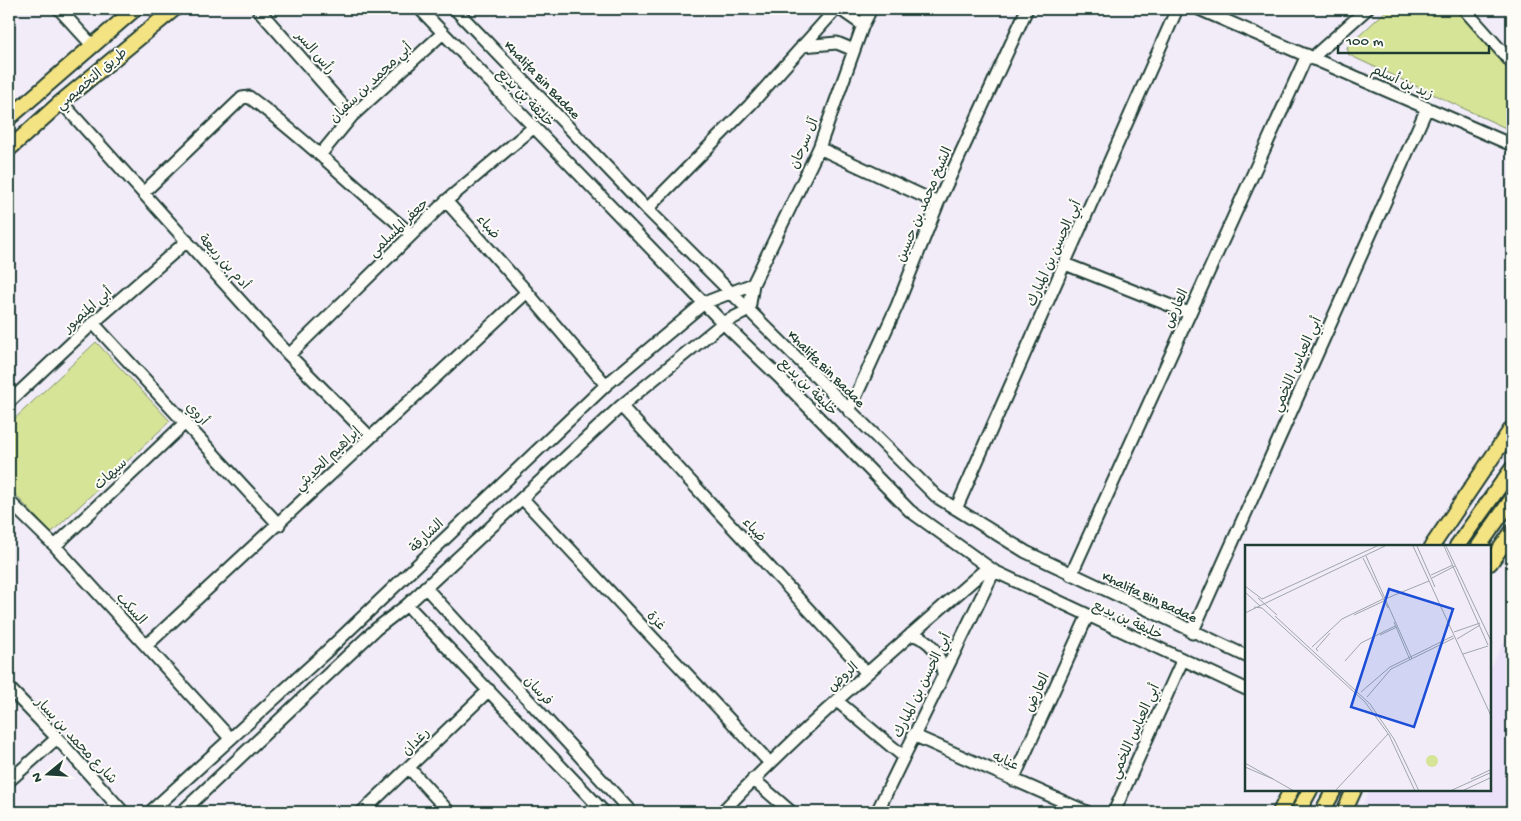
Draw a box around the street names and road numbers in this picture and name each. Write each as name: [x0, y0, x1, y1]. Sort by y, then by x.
street label: رأس السر: [290, 26, 339, 79]
street label: أبي محمد بن سفيان: [326, 38, 418, 129]
street label: Khalifa Bin Badae: [499, 38, 584, 124]
street label: طريق التخصصي: [53, 45, 133, 116]
street label: زيد بن أسلم: [1368, 60, 1436, 104]
street label: خليفة بن بديع: [492, 66, 557, 132]
street label: آل سرحان: [786, 115, 824, 172]
street label: الشيخ محمد بن حسين: [893, 145, 957, 265]
street label: جعفر المسلمي: [366, 196, 435, 263]
street label: أبي الحسن بن المبارك: [1022, 197, 1088, 310]
street label: ضباء: [472, 212, 503, 244]
street label: أدم بن ربيعة: [193, 230, 254, 295]
street label: أبي المنصور: [59, 283, 118, 339]
street label: العارض: [1161, 287, 1193, 331]
street label: أبي العباس اللخمي: [1268, 314, 1329, 416]
street label: Khalifa Bin Badae: [783, 327, 868, 413]
street label: خليفة بن بديع: [775, 355, 840, 420]
street label: أروي: [181, 398, 213, 430]
street label: إبراهيم الحديثي: [292, 424, 367, 497]
street label: سيهات: [92, 455, 132, 494]
street label: ضباء: [738, 515, 769, 547]
street label: الشارقة: [407, 516, 448, 557]
street label: Khalifa Bin Badae: [1099, 569, 1200, 628]
street label: السكب: [111, 590, 149, 629]
street label: خليفة بن بديع: [1089, 598, 1165, 645]
street label: غزة: [642, 608, 668, 635]
street label: أبي الحسن بن المبارك: [889, 630, 958, 742]
street label: الروض: [825, 659, 863, 696]
street label: العارض: [1022, 671, 1055, 715]
street label: فرسان: [519, 673, 555, 710]
street label: أبي العباس اللخمي: [1106, 681, 1167, 783]
street label: شارع محمد بن يسار: [30, 694, 120, 789]
street label: رغدان: [399, 725, 434, 760]
street label: عنابه: [989, 749, 1021, 776]

